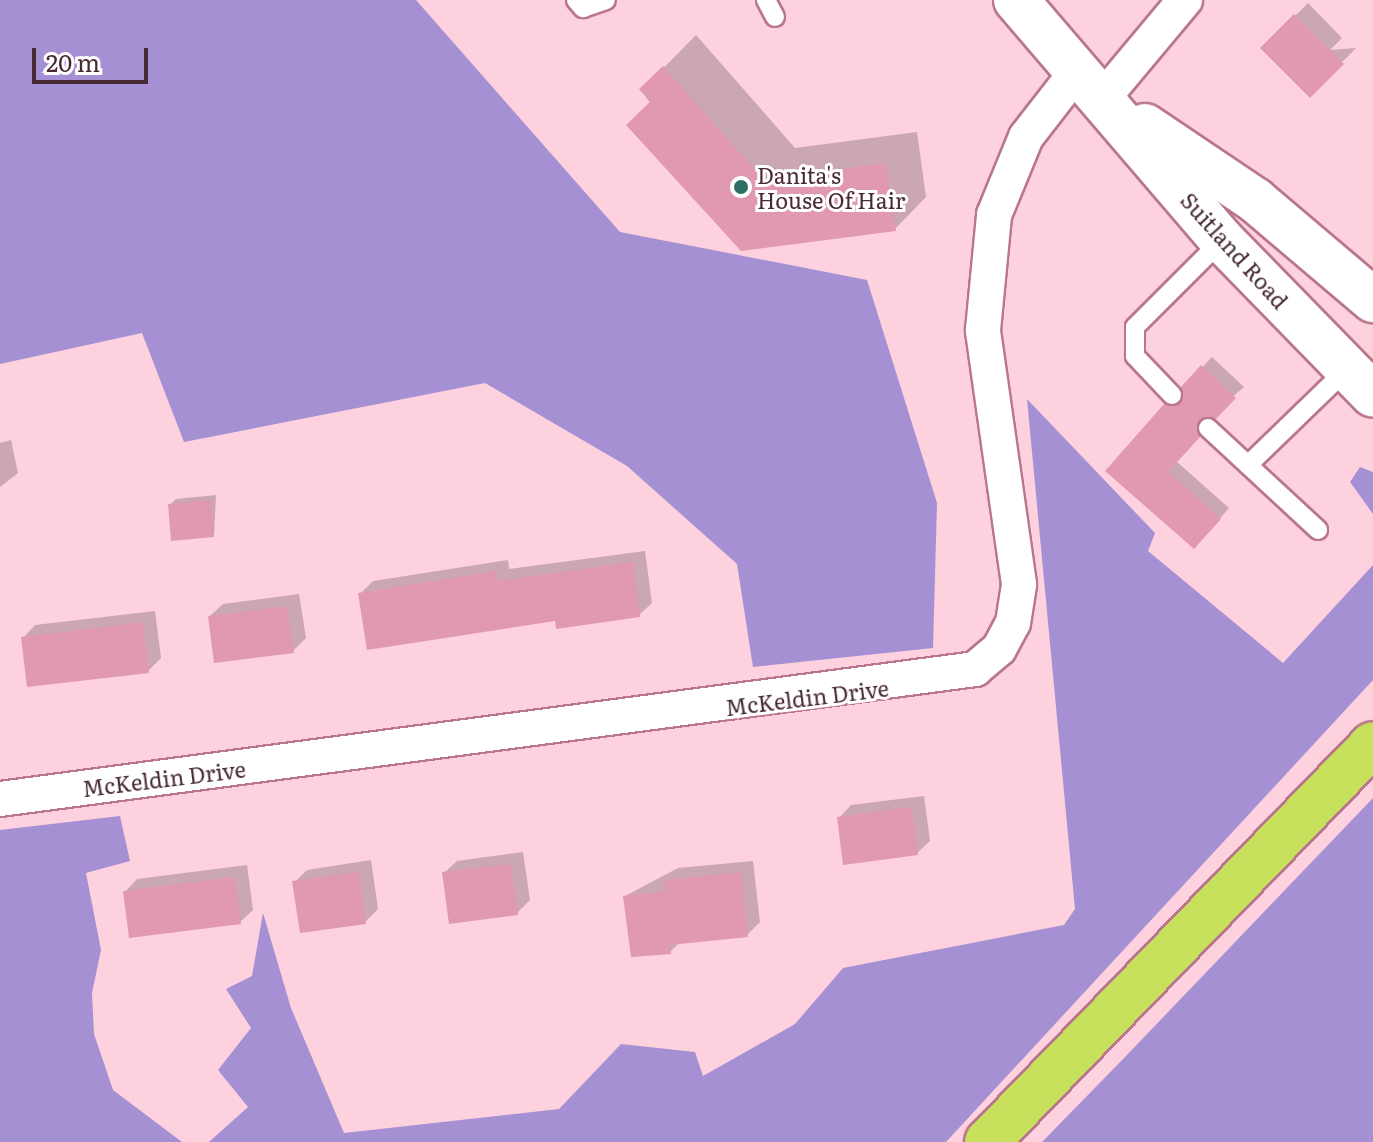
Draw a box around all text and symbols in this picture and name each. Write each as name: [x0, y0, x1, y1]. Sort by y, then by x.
scale bar: [36, 32, 152, 82]
text: 20 m: [46, 44, 100, 79]
place label: Danita's House Of Hair: [757, 161, 905, 212]
marker: Danita's House Of Hair: [732, 178, 750, 196]
street label: Suitland Road: [1176, 186, 1294, 314]
street label: McKeldin Drive: [724, 674, 890, 720]
street label: McKeldin Drive: [81, 755, 247, 801]

